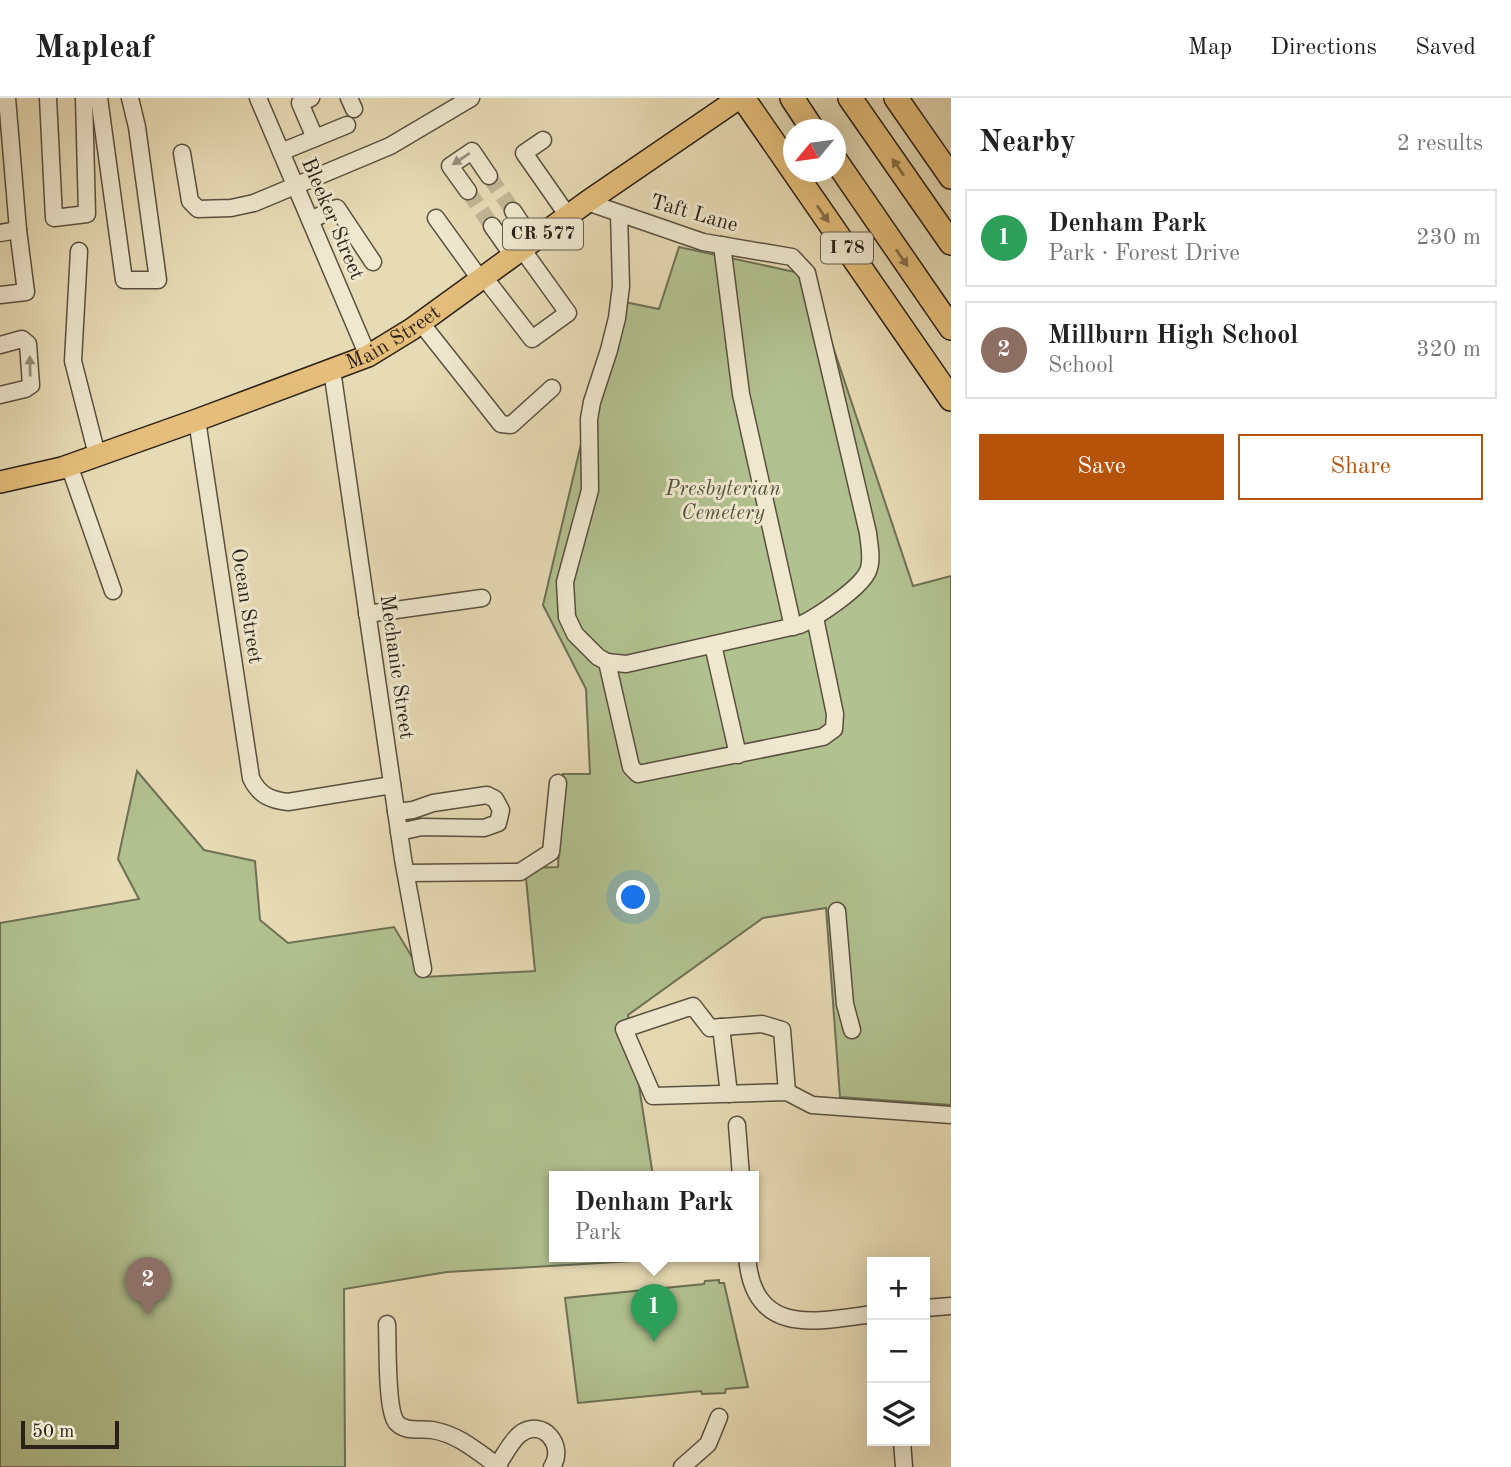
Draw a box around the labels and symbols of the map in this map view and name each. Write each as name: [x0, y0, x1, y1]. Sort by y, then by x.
north arrow: [783, 119, 846, 182]
one-way arrow: [452, 152, 470, 166]
street label: Bleeker Street: [297, 155, 367, 283]
one-way arrow: [891, 158, 905, 176]
street label: Taft Lane: [648, 192, 740, 236]
one-way arrow: [816, 205, 829, 224]
road number: CR 577: [503, 218, 583, 250]
road number: I 78: [821, 232, 873, 264]
one-way arrow: [895, 248, 908, 267]
street label: Main Street: [343, 302, 444, 374]
one-way arrow: [25, 354, 36, 376]
park label: Presbyterian Cemetery: [664, 479, 781, 524]
street label: Ocean Street: [226, 547, 266, 665]
street label: Mechanic Street: [375, 593, 417, 741]
your location: [616, 880, 650, 914]
pin: 2: [125, 1257, 171, 1315]
pin: 1: [631, 1284, 677, 1342]
scale bar: [21, 1418, 119, 1450]

